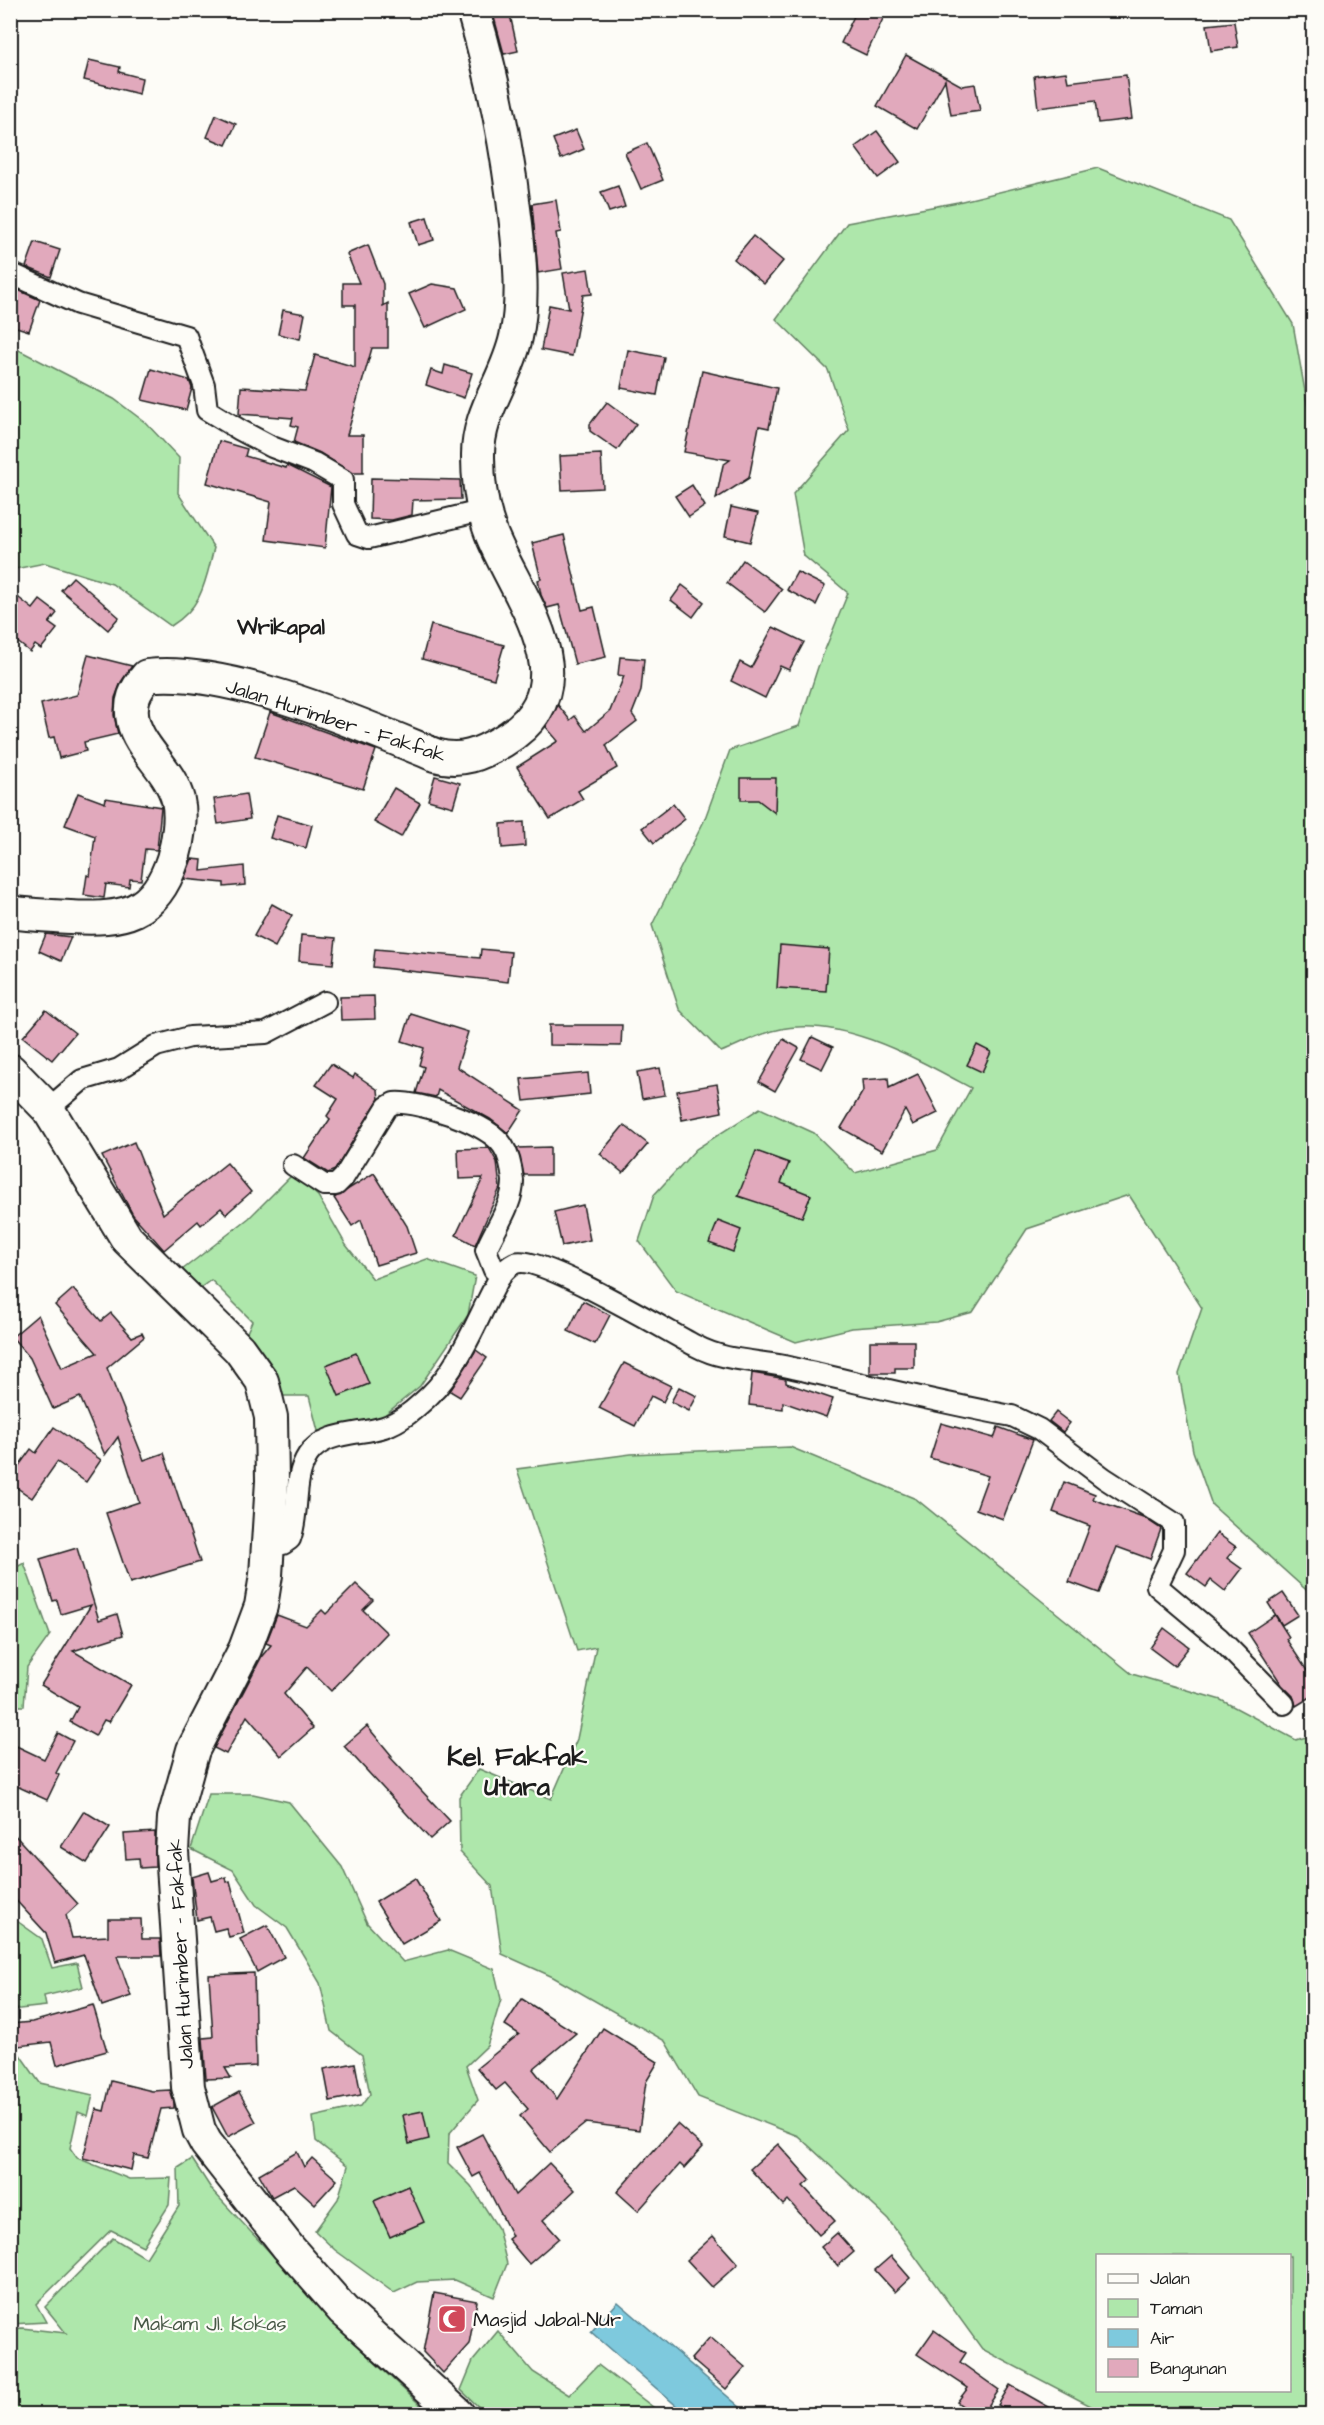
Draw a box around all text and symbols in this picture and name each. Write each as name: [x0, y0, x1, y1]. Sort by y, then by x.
district label: Wrikapal: [236, 612, 325, 643]
street label: Jalan Hurimber - Fakfak: [222, 672, 449, 770]
district label: Kel. Fakfak Utara: [447, 1739, 588, 1805]
street label: Jalan Hurimber - Fakfak: [161, 1838, 201, 2069]
legend: [1096, 2254, 1291, 2392]
text: Jalan: [1150, 2266, 1190, 2291]
text: Taman: [1150, 2296, 1203, 2321]
mosque icon: Masjid Jabal-NUr: [436, 2303, 468, 2335]
place label: Masjid Jabal-NUr: [473, 2306, 621, 2334]
park label: Makam Jl. Kokas: [133, 2310, 287, 2338]
text: Air: [1150, 2326, 1174, 2351]
text: Bangunan: [1150, 2356, 1227, 2382]

